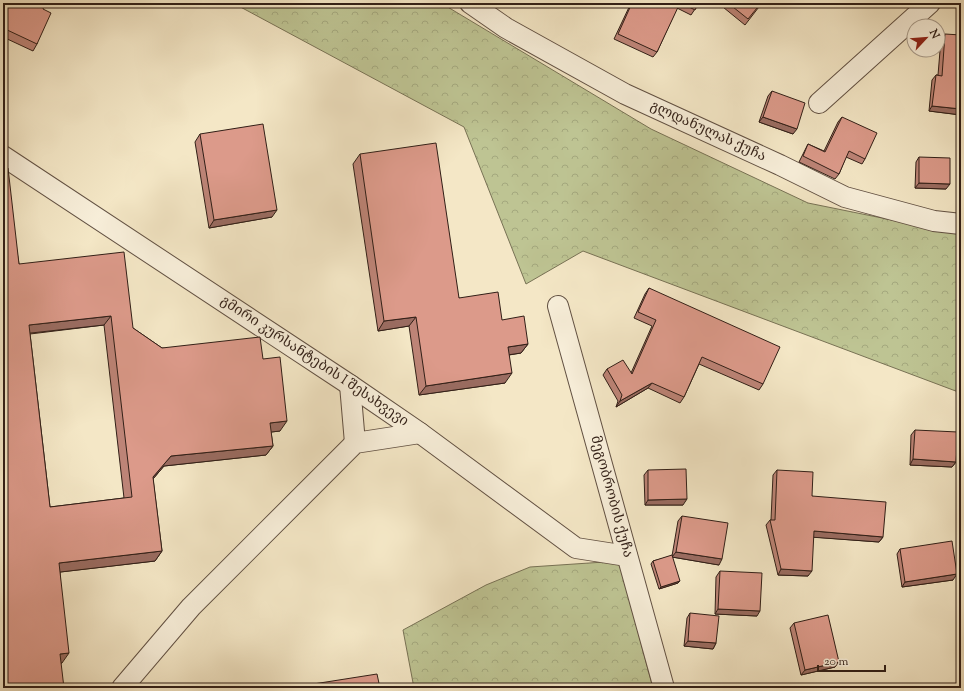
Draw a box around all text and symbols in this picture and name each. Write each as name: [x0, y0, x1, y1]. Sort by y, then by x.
north arrow: [906, 18, 946, 58]
text: N: [925, 26, 943, 42]
street label: გლდანულას ქუჩა: [647, 97, 769, 167]
street label: გმირი კურსანტების I შესახვევი: [216, 292, 412, 432]
street label: მეგობრობის ქუჩა: [584, 433, 637, 560]
scale bar: [818, 647, 885, 673]
text: 20 m: [824, 653, 849, 671]

